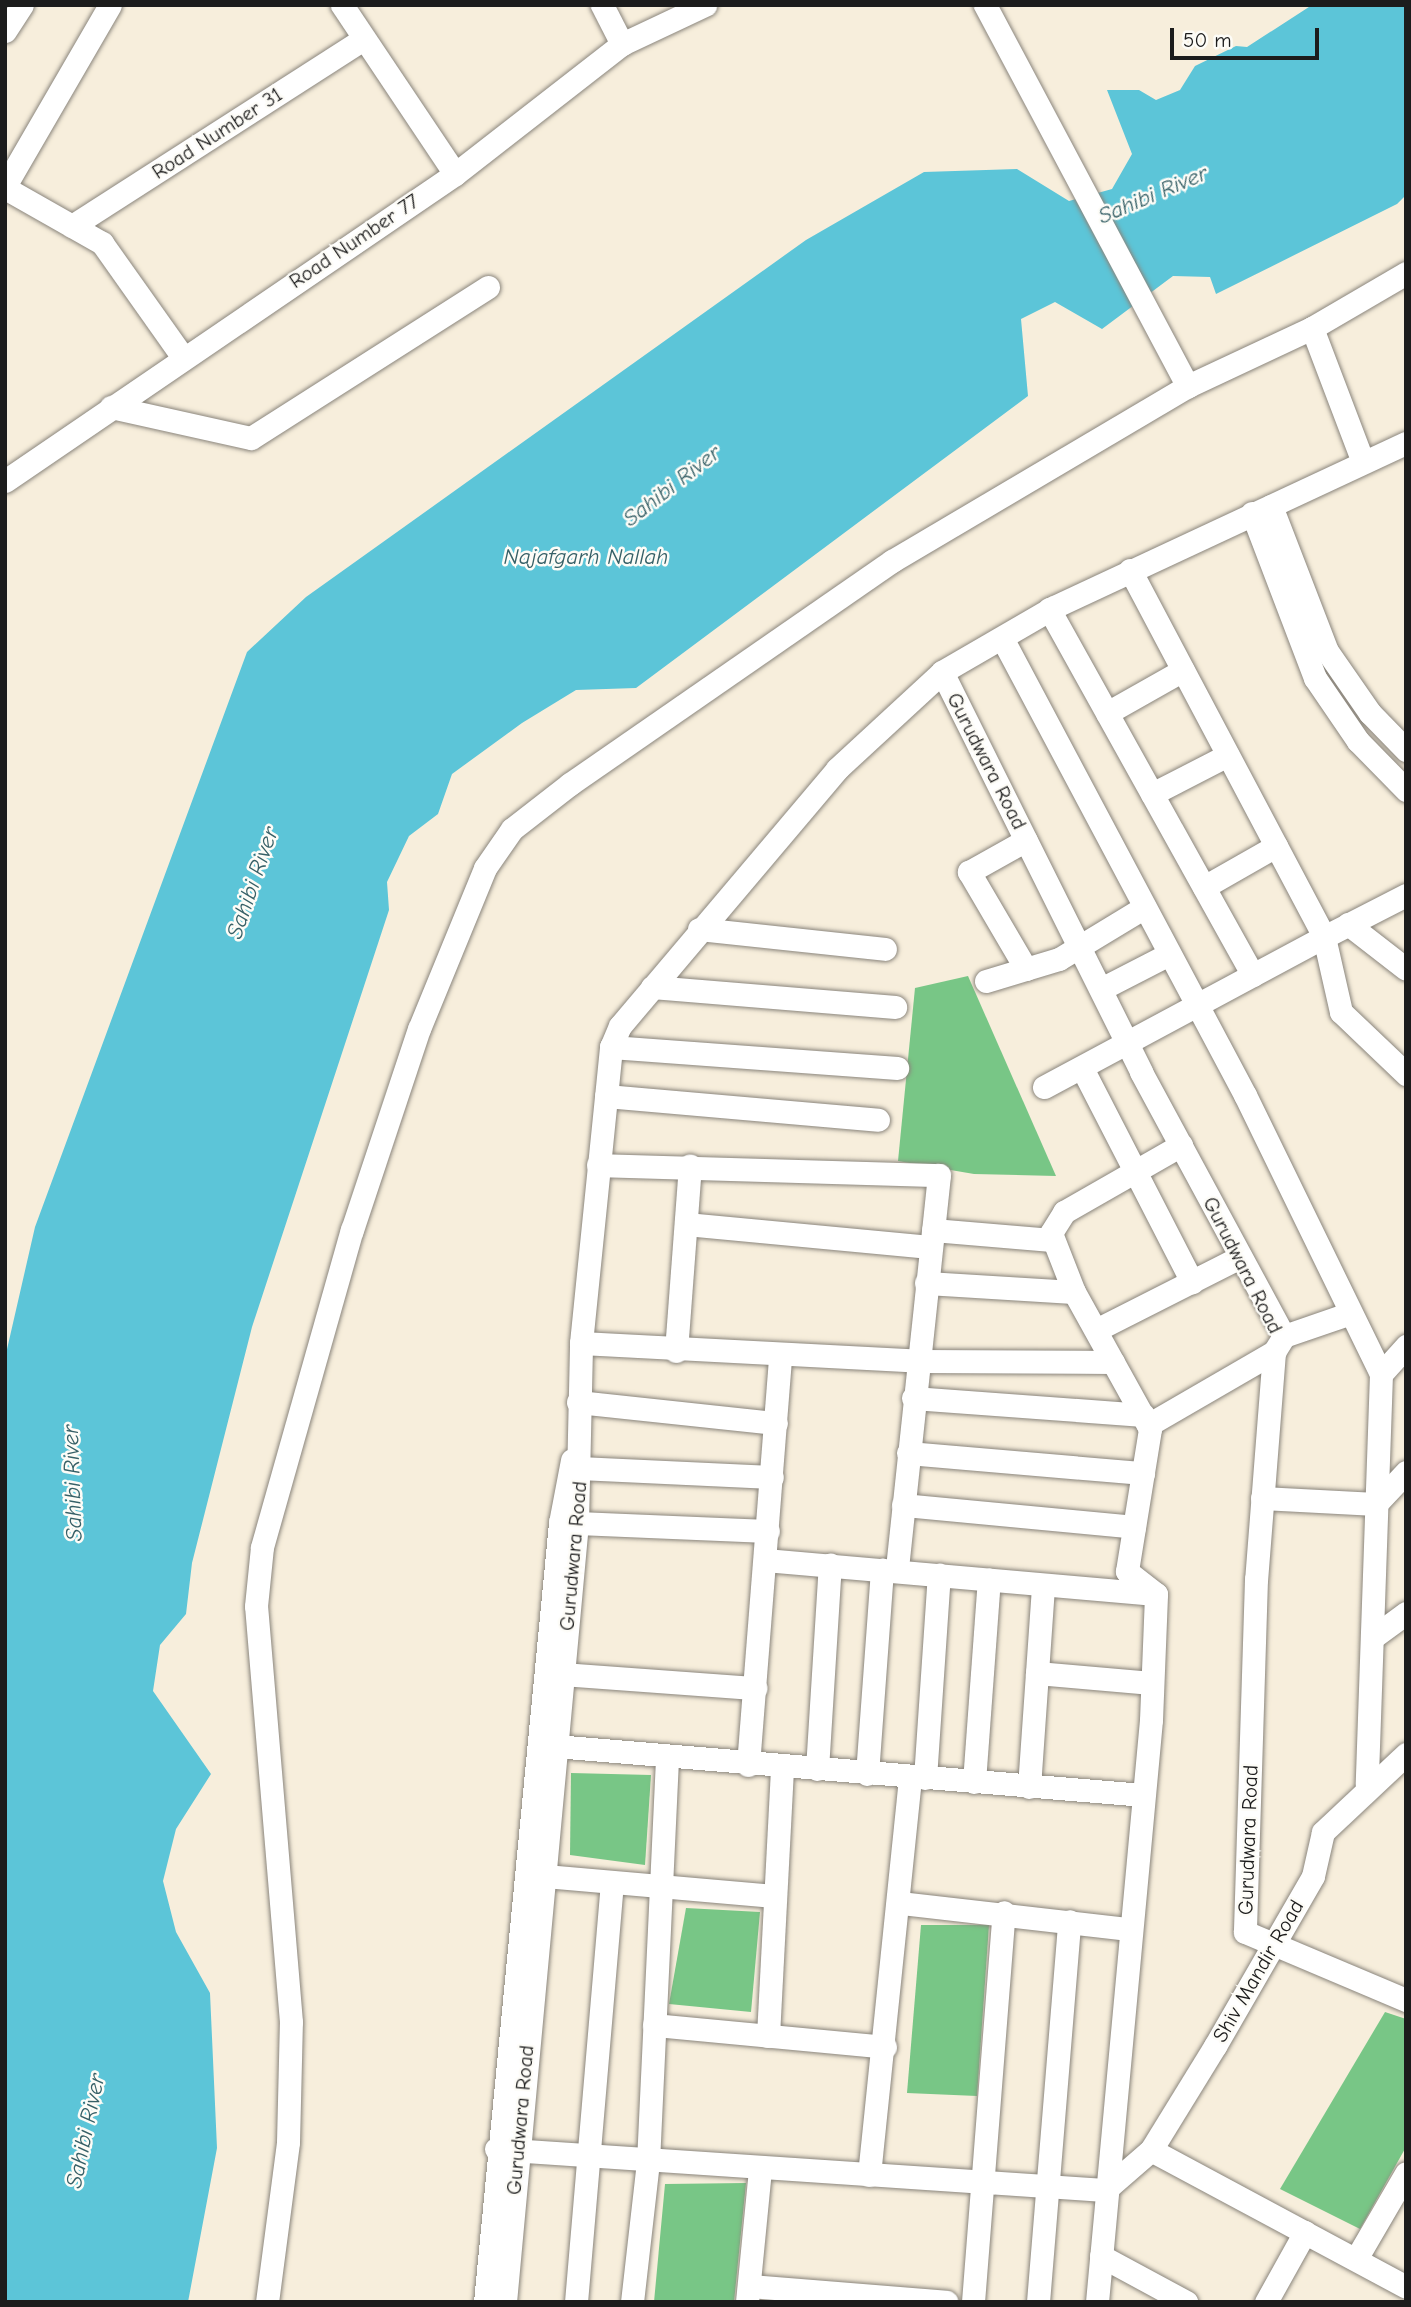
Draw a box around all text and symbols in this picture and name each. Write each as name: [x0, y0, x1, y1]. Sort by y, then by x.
scale bar: [1173, 14, 1322, 58]
text: 50 m: [1183, 28, 1232, 52]
street label: Road Number 31: [147, 81, 287, 185]
water label: Sahibi River: [1094, 160, 1212, 230]
street label: Road Number 77: [284, 188, 424, 294]
water label: Sahibi River: [618, 439, 726, 533]
water label: Najafgarh Nallah: [504, 543, 668, 571]
street label: Gurudwara Road: [942, 688, 1032, 834]
water label: Sahibi River: [221, 823, 285, 943]
street label: Gurudwara Road: [1198, 1192, 1288, 1338]
water label: Sahibi River: [57, 1424, 89, 1542]
street label: Gurudwara Road: [554, 1480, 592, 1632]
street label: Gurudwara Road: [1233, 1765, 1263, 1915]
street label: Shiv Mandir Road: [1207, 1895, 1309, 2047]
street label: Gurudwara Road: [501, 2044, 539, 2196]
water label: Sahibi River: [60, 2071, 112, 2191]

